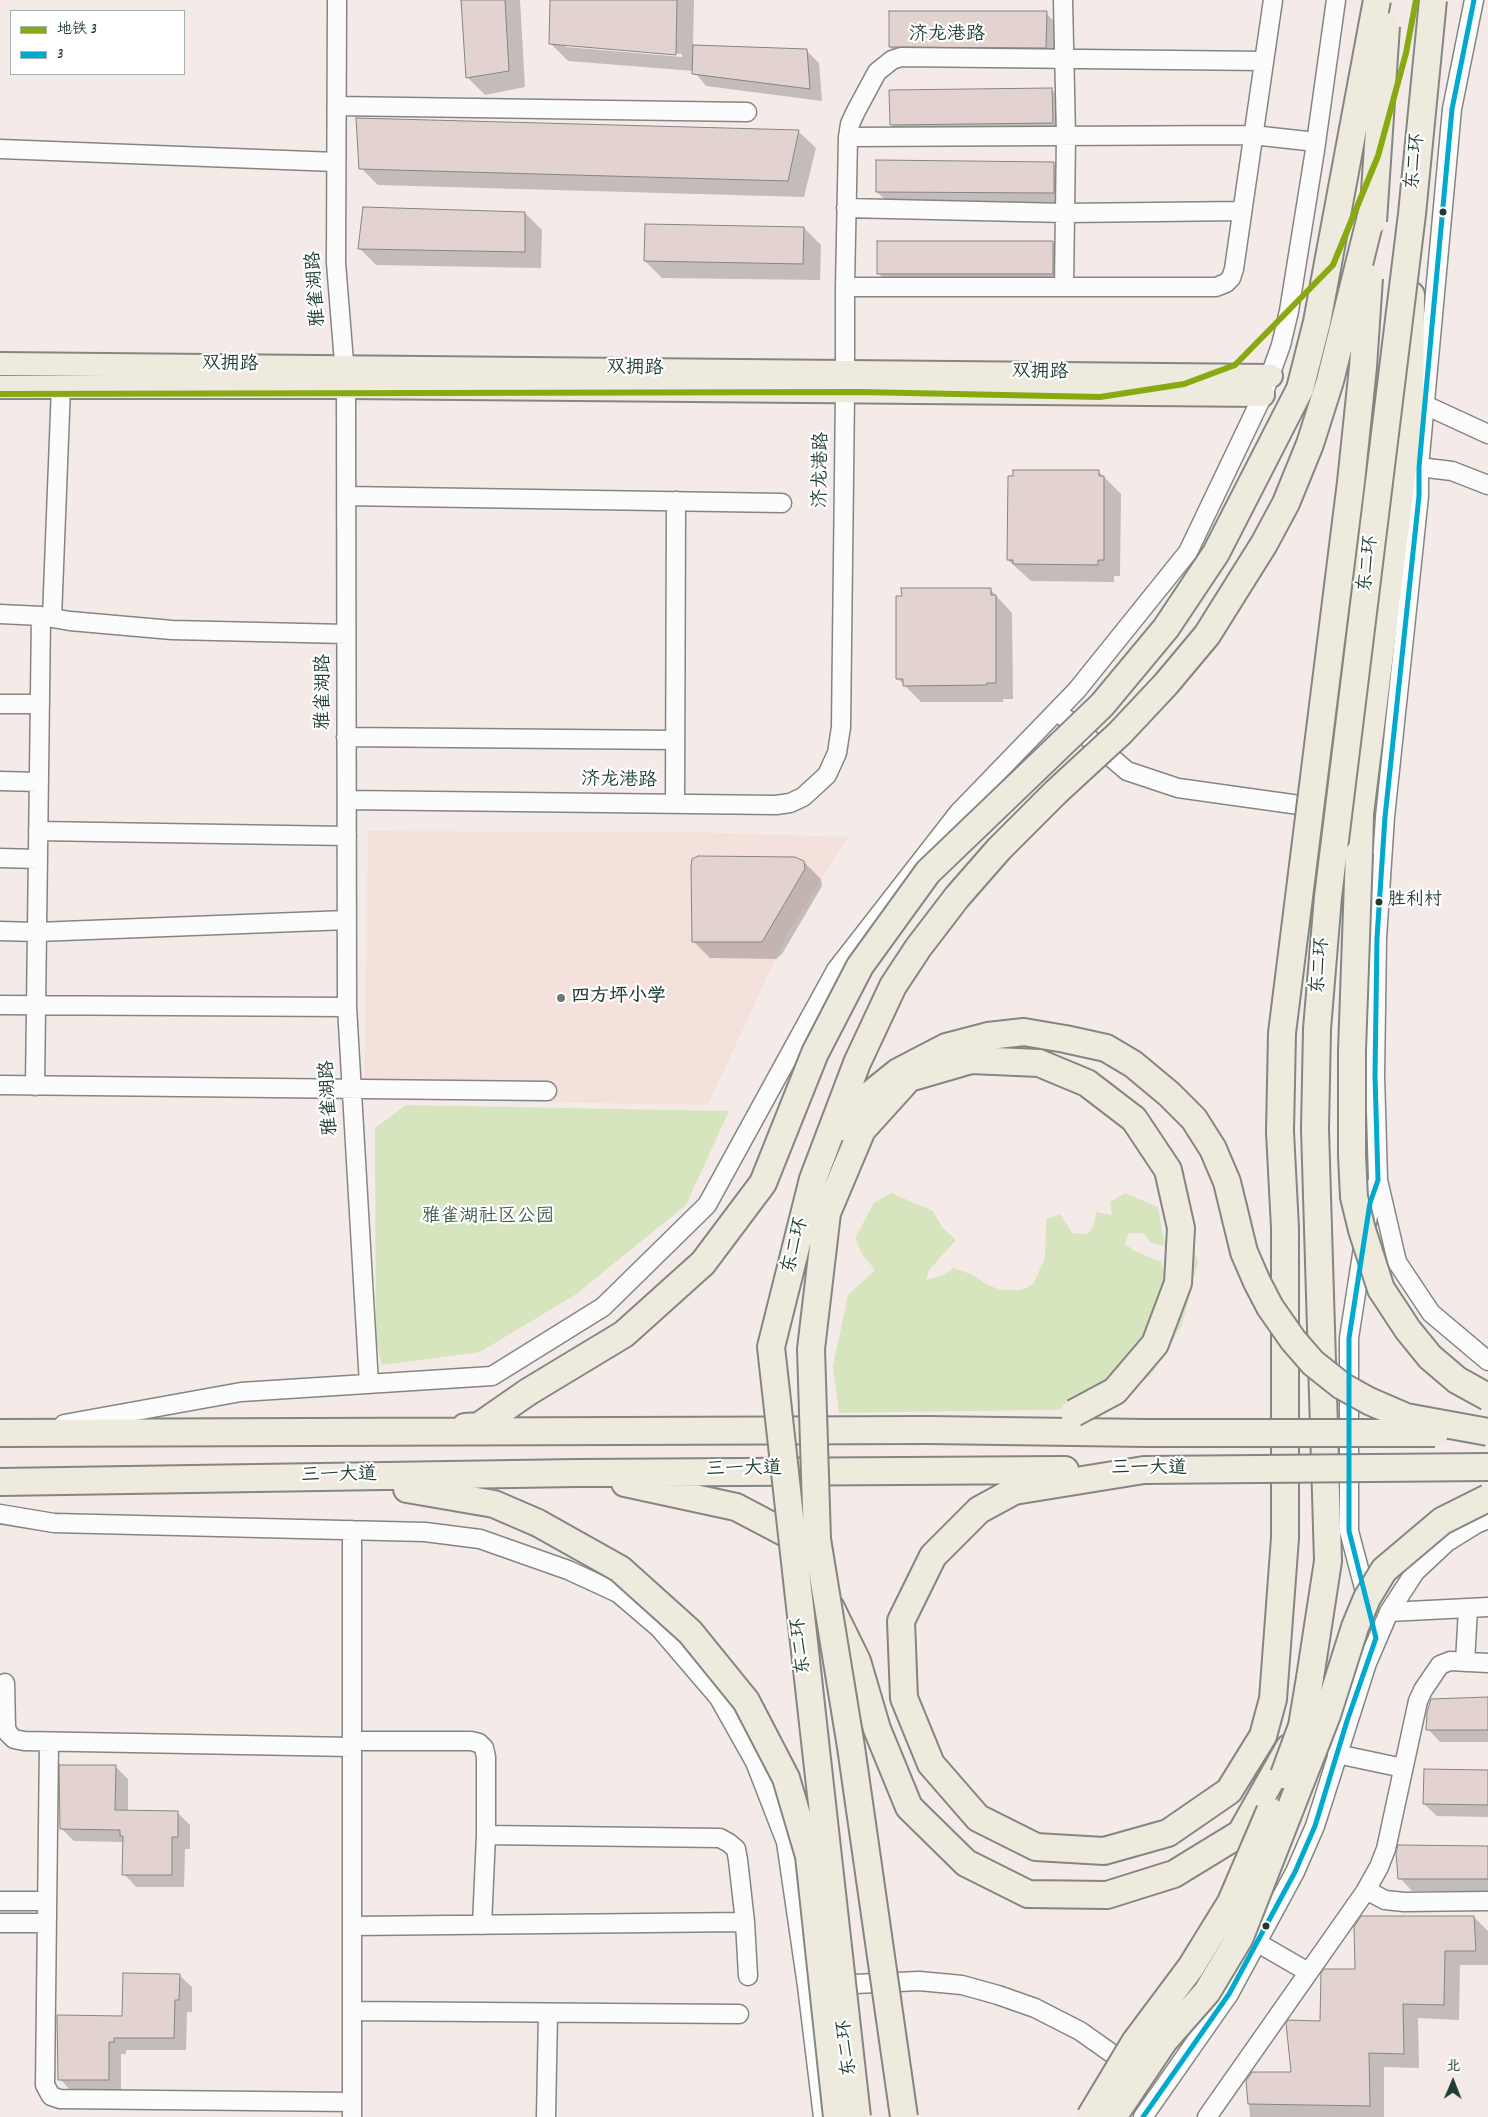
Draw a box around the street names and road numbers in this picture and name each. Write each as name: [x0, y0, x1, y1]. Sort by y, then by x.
street label: 济龙港路: [909, 25, 985, 47]
street label: 东二环: [1403, 132, 1431, 192]
street label: 雅雀湖路: [304, 250, 332, 328]
street label: 双拥路: [201, 354, 259, 378]
street label: 双拥路: [606, 358, 664, 382]
street label: 双拥路: [1011, 362, 1069, 386]
street label: 济龙港路: [811, 432, 835, 508]
street label: 东二环: [1355, 534, 1385, 594]
street label: 雅雀湖路: [314, 654, 336, 730]
street label: 济龙港路: [581, 770, 657, 794]
street label: 东二环: [1308, 937, 1336, 995]
street label: 雅雀湖路: [318, 1059, 344, 1137]
street label: 东二环: [779, 1216, 815, 1276]
street label: 三一大道: [706, 1459, 782, 1483]
street label: 三一大道: [1111, 1459, 1187, 1481]
street label: 三一大道: [301, 1465, 377, 1489]
street label: 东二环: [789, 1616, 817, 1676]
street label: 东二环: [835, 2018, 863, 2078]

